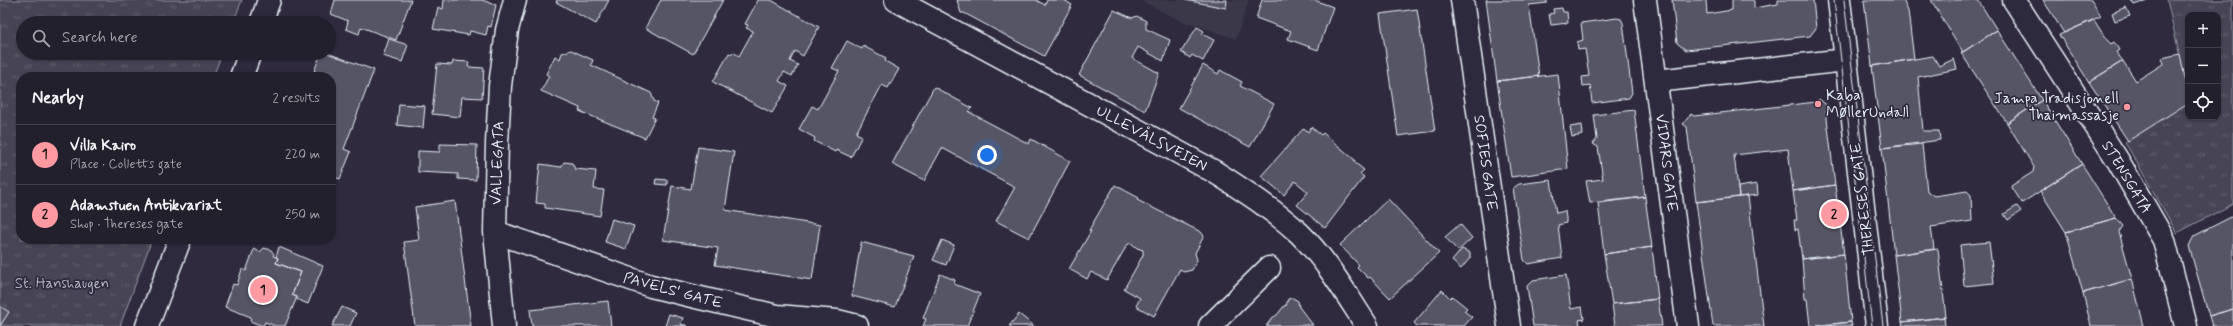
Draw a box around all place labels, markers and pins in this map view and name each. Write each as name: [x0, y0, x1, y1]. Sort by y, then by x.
place label: Kaba MøllerUndall: [1826, 86, 1909, 123]
place label: Jampa Tradisjonell Thaimassasje: [1994, 89, 2119, 126]
marker: Kaba MøllerUndall: [1813, 99, 1823, 109]
marker: Jampa Tradisjonell Thaimassasje: [2122, 102, 2132, 112]
pin: 2: [1821, 199, 1847, 229]
pin: 1: [250, 275, 276, 305]

